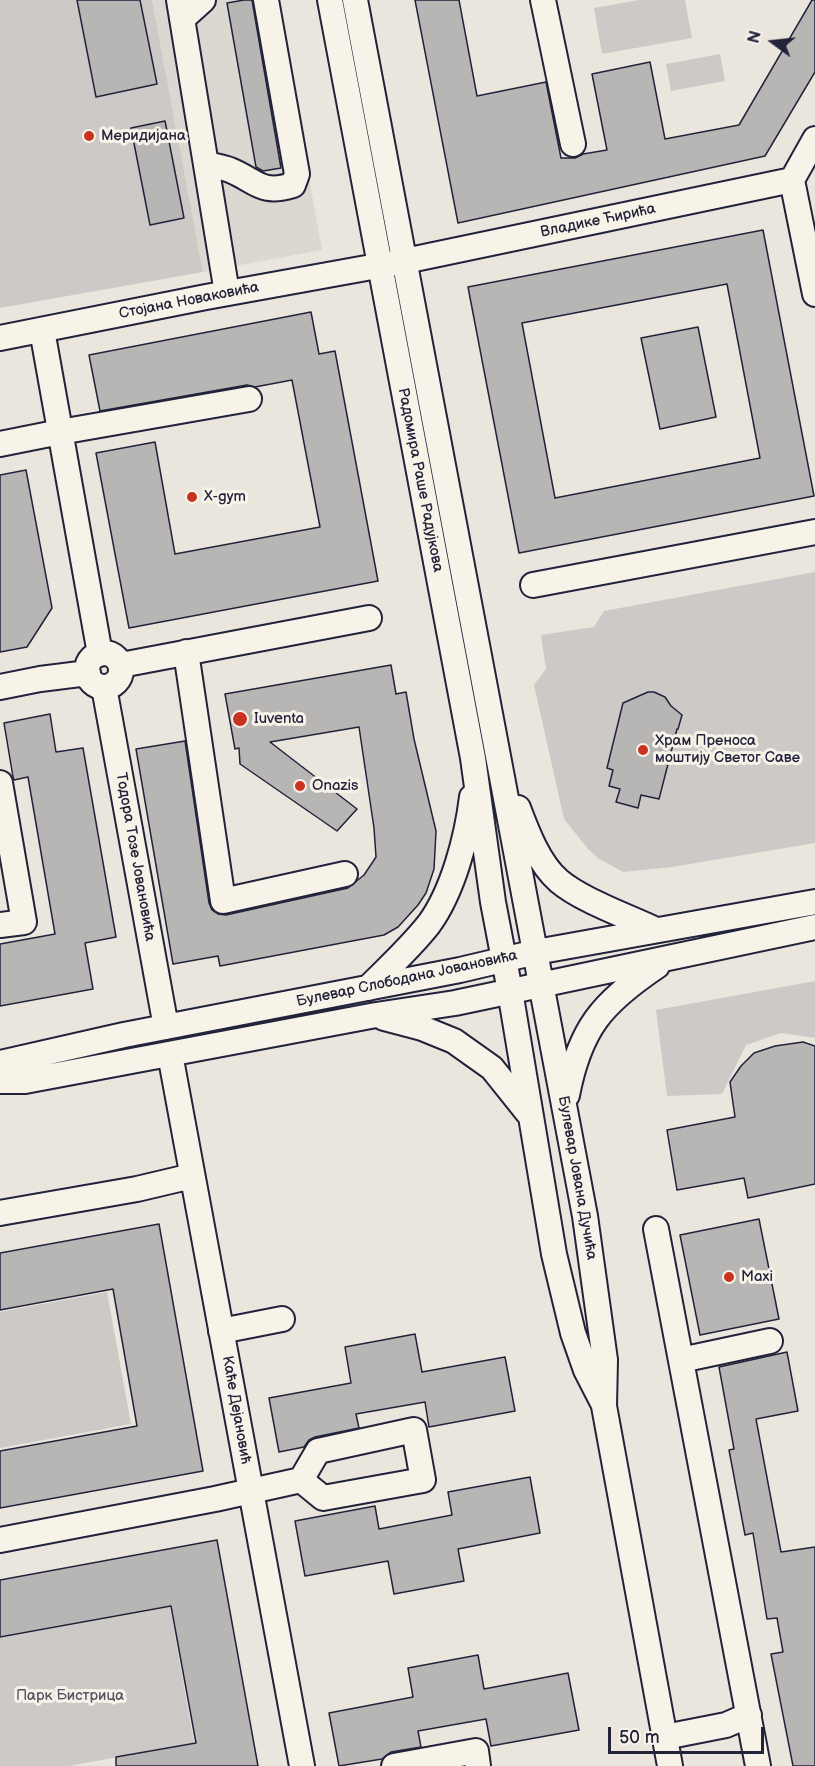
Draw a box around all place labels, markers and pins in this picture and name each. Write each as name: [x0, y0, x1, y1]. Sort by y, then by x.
place label: Меридијана: [101, 127, 186, 145]
marker: Меридијана: [82, 129, 96, 143]
place label: X-gym: [204, 488, 246, 506]
marker: X-gym: [185, 490, 199, 504]
marker: Iuventa: [231, 710, 249, 728]
place label: Iuventa: [254, 710, 304, 728]
place label: Храм Преноса моштију Светог Саве: [655, 732, 800, 767]
marker: Храм Преноса моштију Светог Саве: [636, 743, 650, 757]
place label: Onazis: [312, 777, 358, 795]
marker: Onazis: [293, 779, 307, 793]
place label: Maxi: [741, 1268, 773, 1286]
marker: Maxi: [722, 1270, 736, 1284]

